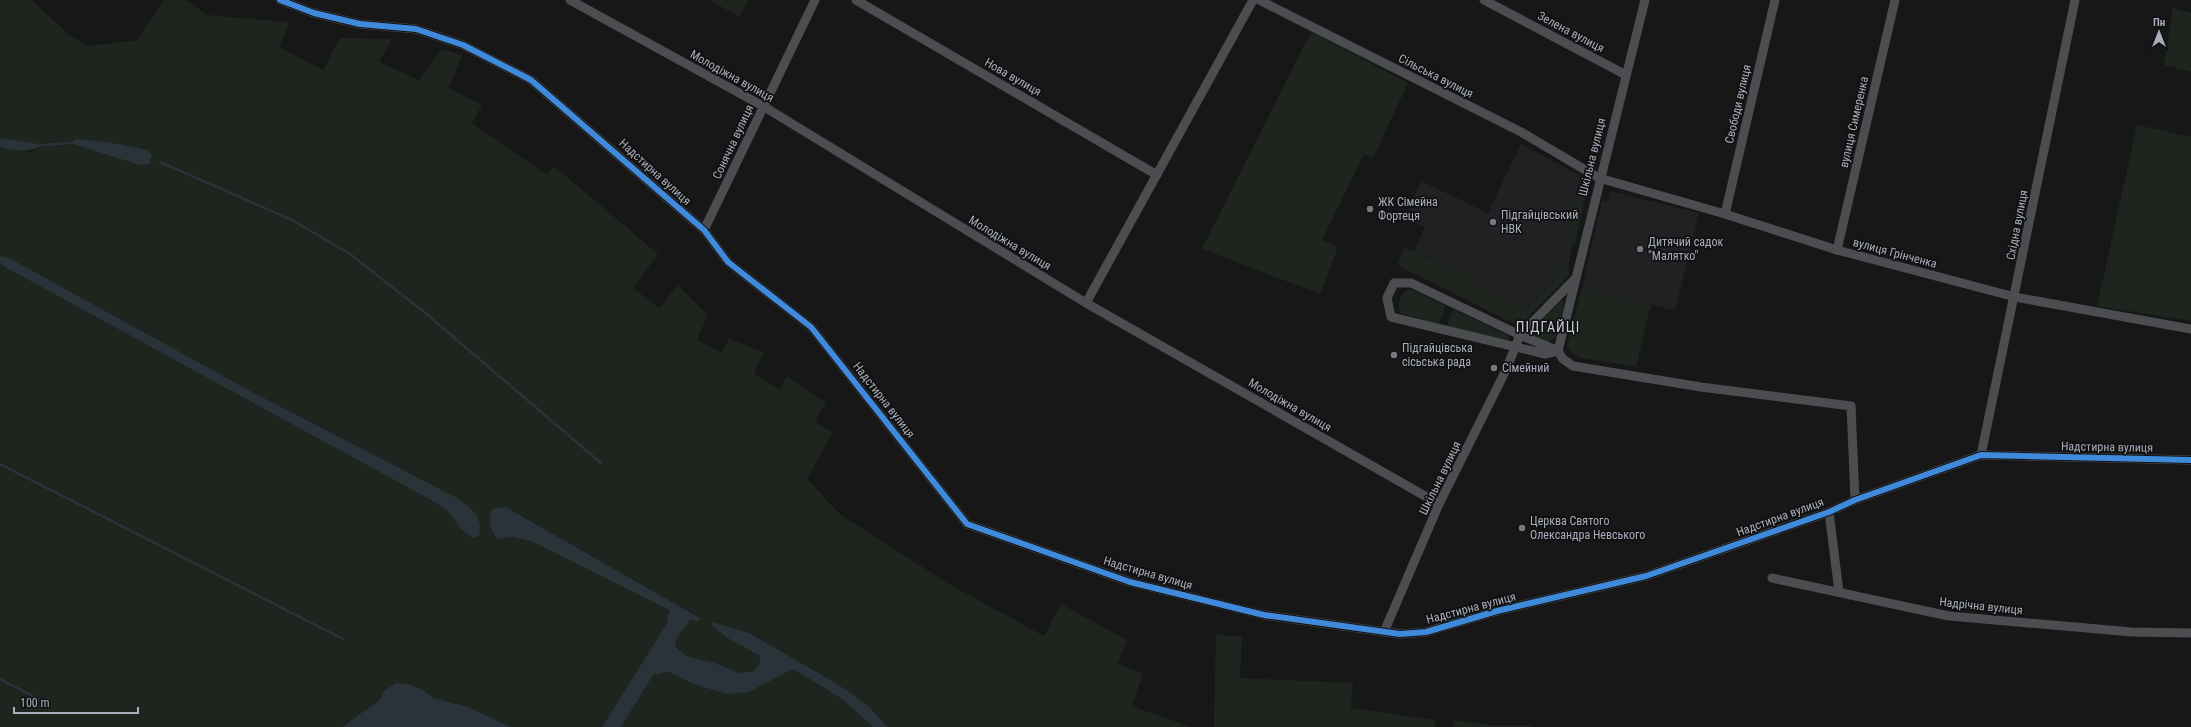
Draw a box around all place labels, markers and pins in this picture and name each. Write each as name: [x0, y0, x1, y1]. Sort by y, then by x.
place label: ЖК Сімейна Фортеця: [1378, 195, 1438, 223]
marker: ЖК Сімейна Фортеця: [1365, 204, 1375, 214]
place label: Підгайцівський НВК: [1501, 208, 1578, 236]
marker: Підгайцівський НВК: [1488, 217, 1498, 227]
place label: Дитячий садок "Малятко": [1648, 235, 1723, 263]
marker: Дитячий садок "Малятко": [1635, 244, 1645, 254]
place label: Підгайцівська сісьська рада: [1402, 341, 1473, 369]
marker: Підгайцівська сісьська рада: [1389, 350, 1399, 360]
place label: Сімейний: [1502, 361, 1549, 375]
marker: Сімейний: [1489, 363, 1499, 373]
place label: Церква Святого Олександра Невського: [1530, 514, 1645, 542]
marker: Церква Святого Олександра Невського: [1517, 523, 1527, 533]

